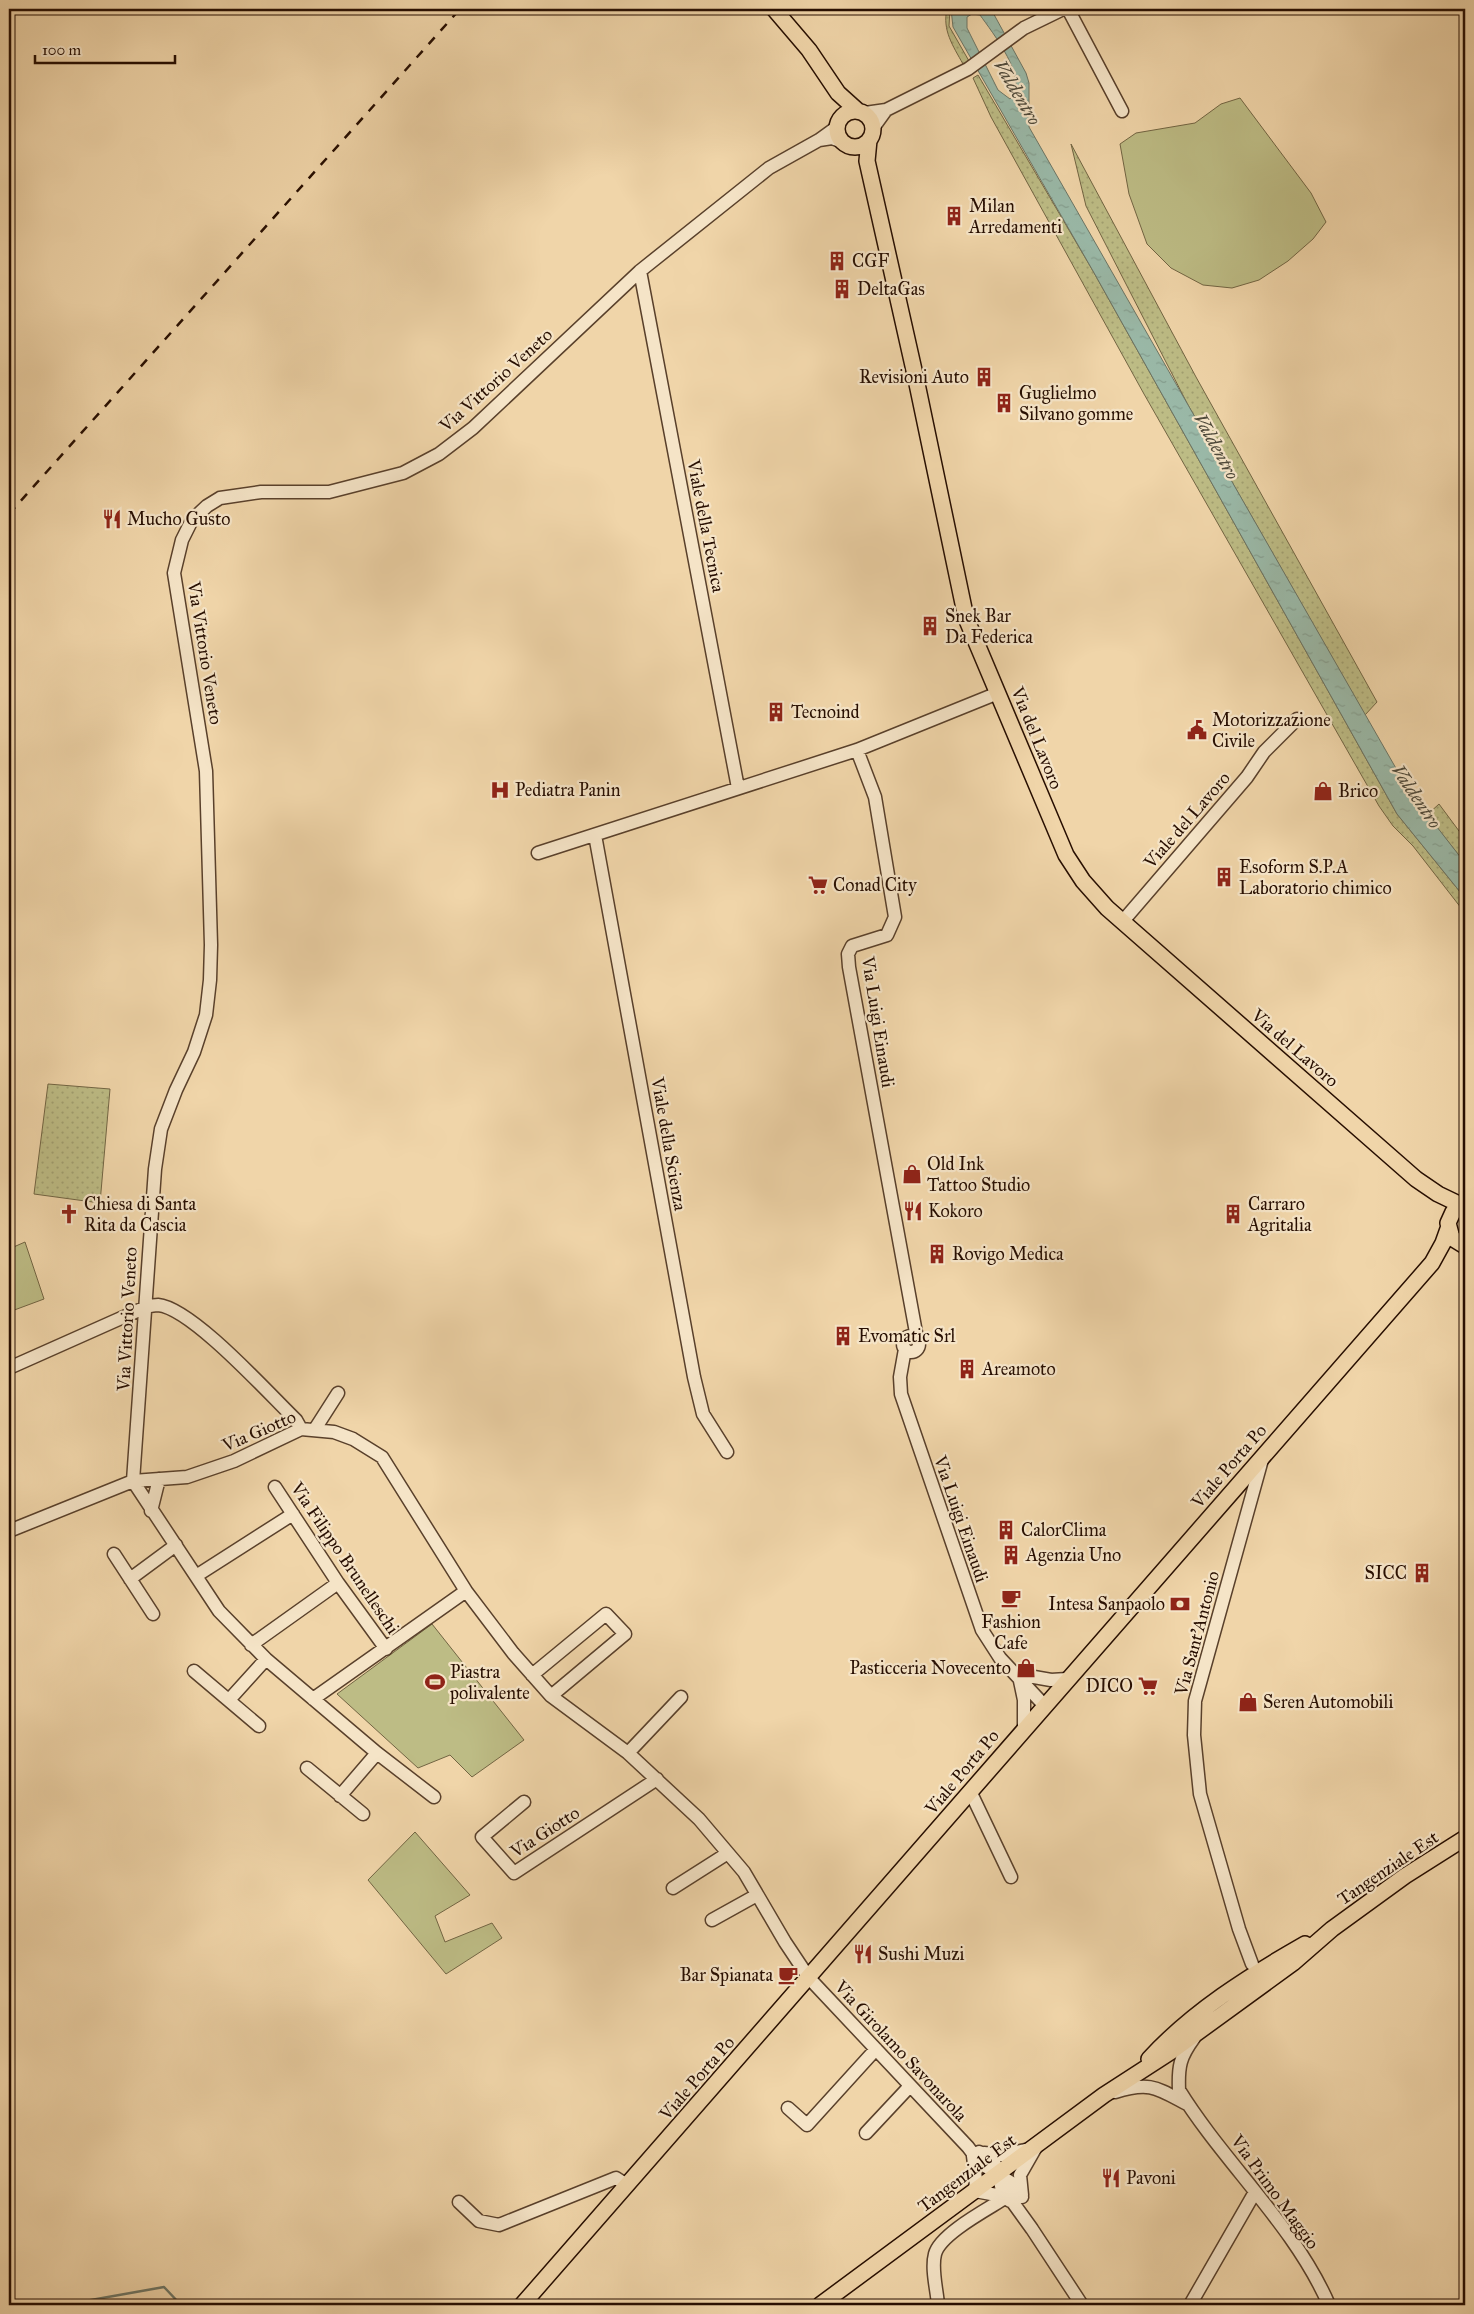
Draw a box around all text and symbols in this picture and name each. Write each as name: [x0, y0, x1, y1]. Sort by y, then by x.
scale bar: [35, 32, 175, 64]
text: 100 m: [42, 41, 82, 59]
water label: Valdentro: [989, 55, 1046, 129]
place label: Milan Arredamenti: [968, 195, 1062, 238]
building icon: Milan Arredamenti: [943, 205, 965, 227]
building icon: CGF: [826, 250, 848, 272]
place label: CGF: [852, 250, 889, 272]
building icon: DeltaGas: [831, 278, 853, 300]
place label: DeltaGas: [857, 278, 925, 300]
street label: Via Vittorio Veneto: [434, 323, 557, 437]
place label: Revisioni Auto: [859, 366, 969, 388]
building icon: Revisioni Auto: [973, 366, 995, 388]
place label: Guglielmo Silvano gomme: [1019, 382, 1133, 426]
building icon: Guglielmo Silvano gomme: [993, 392, 1015, 414]
water label: Valdentro: [1189, 409, 1244, 484]
street label: Viale della Tecnica: [682, 457, 730, 595]
restaurant icon: Mucho Gusto: [101, 508, 123, 530]
place label: Mucho Gusto: [127, 508, 230, 530]
street label: Via Vittorio Veneto: [183, 579, 227, 726]
place label: Snek Bar Da Federica: [945, 605, 1033, 648]
building icon: Snek Bar Da Federica: [919, 615, 941, 637]
street label: Via del Lavoro: [1006, 683, 1068, 792]
building icon: Tecnoind: [765, 701, 787, 723]
place label: Tecnoind: [791, 701, 860, 723]
place label: Motorizzazione Civile: [1212, 709, 1331, 752]
public building icon: Motorizzazione Civile: [1186, 719, 1208, 741]
water label: Valdentro: [1387, 760, 1446, 833]
street label: Viale del Lavoro: [1138, 767, 1235, 874]
hospital icon: Pediatra Panin: [489, 779, 511, 801]
place label: Pediatra Panin: [515, 779, 621, 801]
shop icon: Brico: [1312, 780, 1334, 802]
place label: Brico: [1338, 780, 1378, 802]
place label: Esoform S.P.A Laboratorio chimico: [1239, 856, 1392, 899]
building icon: Esoform S.P.A Laboratorio chimico: [1213, 866, 1235, 888]
supermarket icon: Conad City: [807, 874, 829, 896]
place label: Conad City: [833, 874, 917, 896]
street label: Via Luigi Einaudi: [856, 954, 899, 1089]
street label: Via del Lavoro: [1246, 1003, 1343, 1092]
street label: Viale della Scienza: [646, 1075, 692, 1213]
place label: Old Ink Tattoo Studio: [927, 1153, 1030, 1196]
shop icon: Old Ink Tattoo Studio: [901, 1163, 923, 1185]
place label: Chiesa di Santa Rita da Cascia: [84, 1193, 197, 1236]
place label: Carraro Agritalia: [1247, 1193, 1312, 1237]
restaurant icon: Kokoro: [902, 1200, 924, 1222]
place label: Kokoro: [928, 1200, 983, 1222]
church icon: Chiesa di Santa Rita da Cascia: [58, 1203, 80, 1225]
building icon: Carraro Agritalia: [1222, 1203, 1244, 1225]
building icon: Rovigo Medica: [926, 1243, 948, 1265]
place label: Rovigo Medica: [952, 1243, 1064, 1266]
street label: Via Vittorio Veneto: [112, 1246, 142, 1393]
building icon: Evomatic Srl: [832, 1325, 854, 1347]
place label: Evomatic Srl: [858, 1325, 956, 1347]
building icon: Areamoto: [956, 1358, 978, 1380]
place label: Areamoto: [981, 1358, 1056, 1380]
street label: Via Giotto: [218, 1406, 299, 1457]
street label: Viale Porta Po: [1186, 1420, 1271, 1513]
street label: Via Luigi Einaudi: [928, 1452, 993, 1586]
street label: Via Filippo Brunelleschi: [285, 1477, 404, 1638]
building icon: CalorClima: [995, 1519, 1017, 1541]
place label: CalorClima: [1021, 1519, 1107, 1541]
building icon: Agenzia Uno: [1000, 1544, 1022, 1566]
place label: Agenzia Uno: [1025, 1544, 1121, 1567]
place label: SICC: [1365, 1562, 1407, 1584]
building icon: SICC: [1411, 1562, 1433, 1584]
street label: Via Sant'Antonio: [1170, 1568, 1224, 1699]
cafe icon: Fashion Cafe: [1000, 1587, 1022, 1609]
place label: Intesa Sanpaolo: [1048, 1593, 1165, 1615]
bank icon: Intesa Sanpaolo: [1169, 1593, 1191, 1615]
place label: Fashion Cafe: [981, 1611, 1041, 1654]
place label: Pasticceria Novecento: [849, 1657, 1011, 1679]
shop icon: Pasticceria Novecento: [1015, 1657, 1037, 1679]
place label: Piastra polivalente: [449, 1661, 530, 1704]
sports icon: Piastra polivalente: [424, 1671, 446, 1693]
place label: DICO: [1086, 1675, 1133, 1697]
supermarket icon: DICO: [1137, 1675, 1159, 1697]
shop icon: Seren Automobili: [1237, 1691, 1259, 1713]
place label: Seren Automobili: [1263, 1691, 1393, 1713]
street label: Viale Porta Po: [920, 1725, 1004, 1820]
street label: Via Giotto: [505, 1802, 584, 1863]
street label: Tangenziale Est: [1333, 1826, 1444, 1911]
restaurant icon: Sushi Muzi: [852, 1943, 874, 1965]
place label: Sushi Muzi: [878, 1943, 965, 1965]
place label: Bar Spianata: [680, 1964, 773, 1986]
cafe icon: Bar Spianata: [777, 1964, 799, 1986]
street label: Via Girolamo Savonarola: [829, 1975, 972, 2126]
street label: Viale Porta Po: [654, 2032, 739, 2125]
street label: Tangenziale Est: [914, 2129, 1021, 2218]
street label: Via Primo Maggio: [1225, 2130, 1324, 2254]
restaurant icon: Pavoni: [1100, 2167, 1122, 2189]
place label: Pavoni: [1126, 2167, 1176, 2189]

